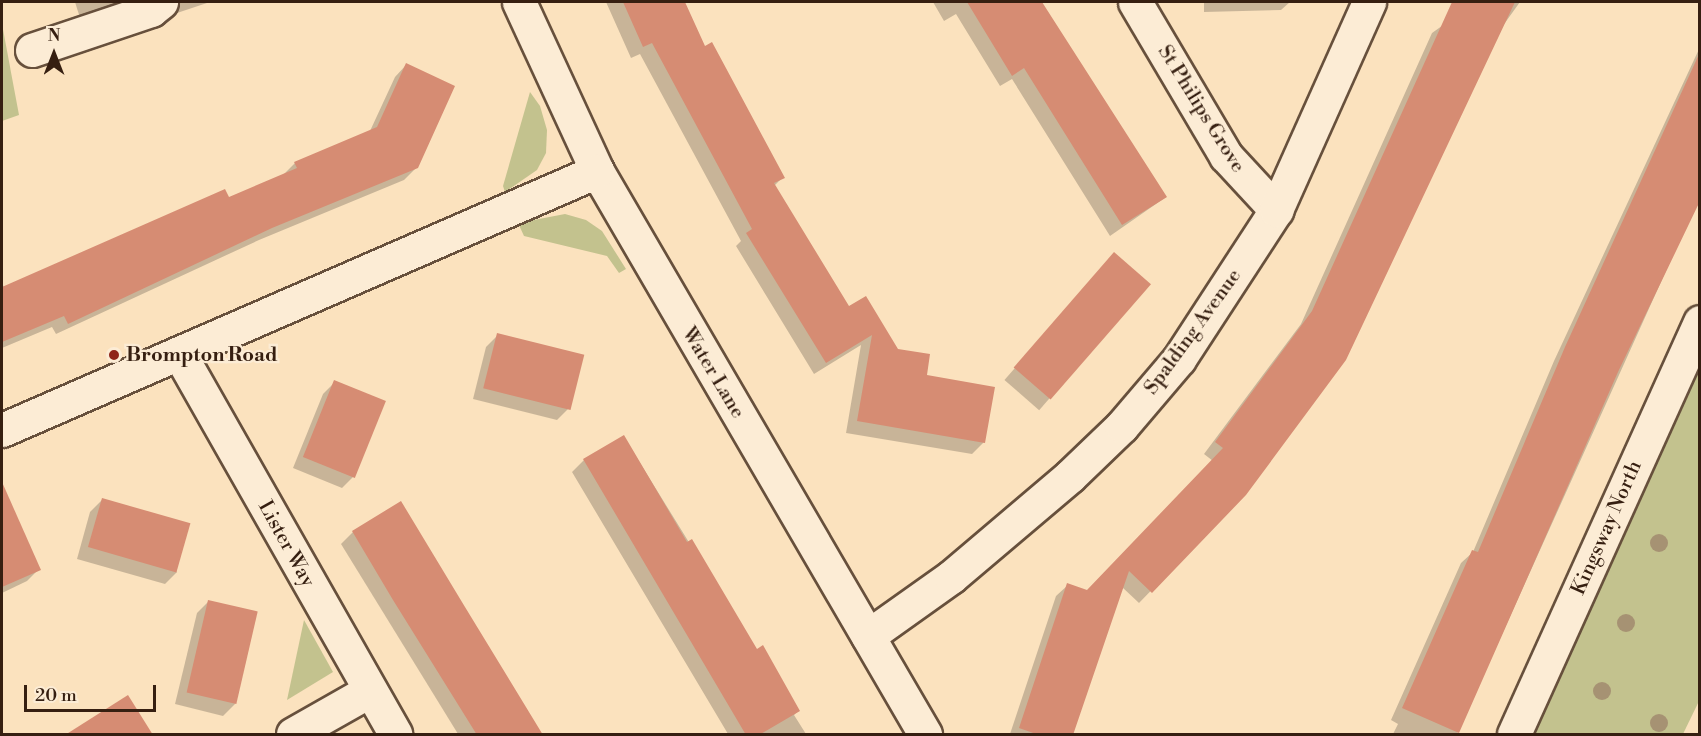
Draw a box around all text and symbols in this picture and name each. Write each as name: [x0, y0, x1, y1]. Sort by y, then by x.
north arrow: [24, 24, 84, 84]
text: N: [48, 26, 60, 46]
street label: St Philips Grove: [1152, 41, 1250, 177]
street label: Spalding Avenue: [1139, 265, 1247, 399]
street label: Water Lane: [676, 323, 750, 423]
place label: Brompton Road: [126, 343, 278, 367]
marker: Brompton Road: [107, 348, 121, 362]
street label: Kingsway North: [1567, 457, 1647, 599]
street label: Lister Way: [252, 497, 320, 591]
scale bar: [27, 673, 159, 711]
text: 20 m: [35, 684, 77, 707]

